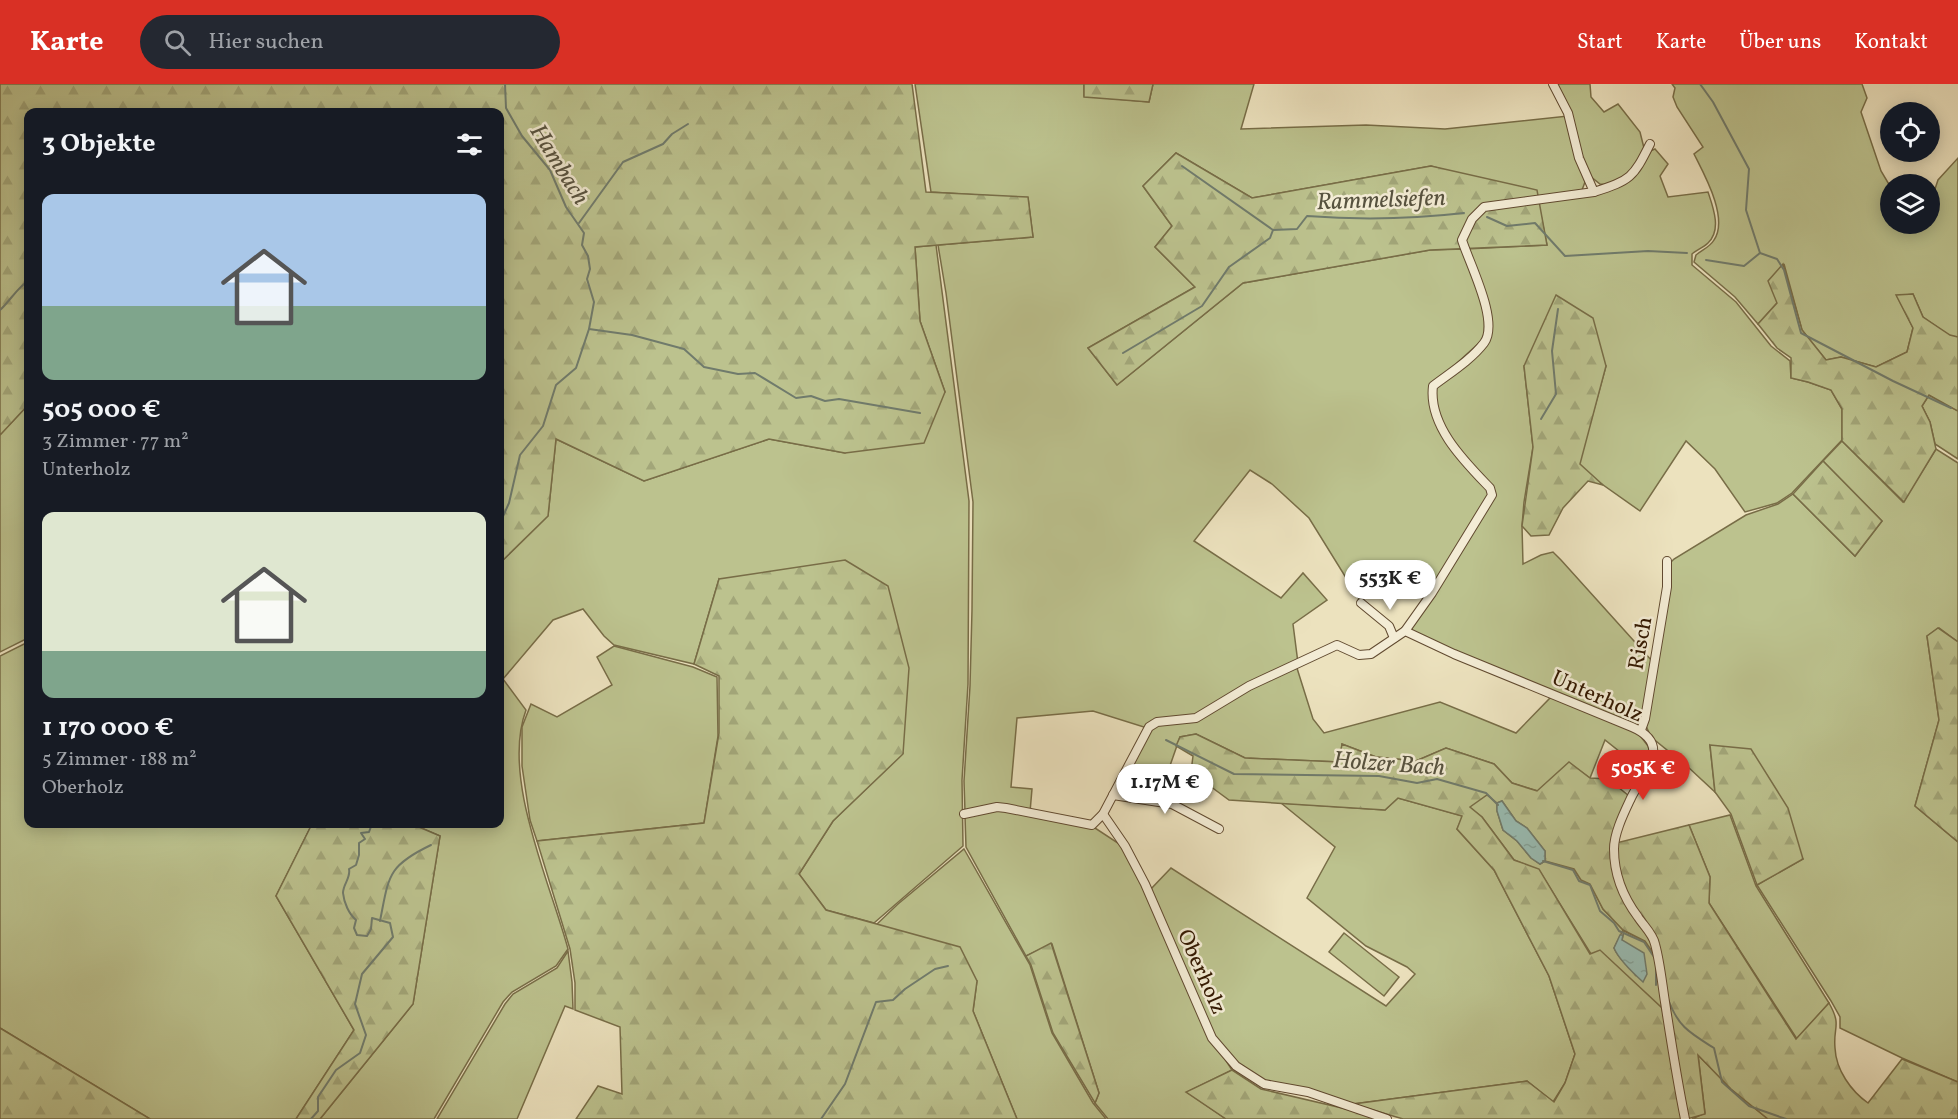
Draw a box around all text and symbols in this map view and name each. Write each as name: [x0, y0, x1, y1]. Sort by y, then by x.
search box: [140, 15, 560, 69]
text: Karte: [30, 23, 104, 62]
icon: search: [161, 26, 194, 59]
text: Hier suchen: [209, 27, 324, 58]
text: Start: [1577, 28, 1623, 57]
text: Karte: [1656, 28, 1706, 57]
text: Über uns: [1739, 28, 1821, 57]
text: Kontakt: [1854, 28, 1928, 57]
map controls: [1880, 102, 1940, 234]
button: locate: [1880, 102, 1940, 162]
water label: Hambach: [520, 118, 597, 212]
text: 3 Objekte: [42, 126, 156, 162]
icon: filters: [453, 128, 486, 161]
button: layers: [1880, 174, 1940, 234]
water label: Rammelsiefen: [1316, 182, 1446, 220]
icon: home: [210, 233, 318, 341]
text: 505 000 €: [42, 392, 161, 428]
text: 3 Zimmer · 77 m²: [42, 428, 189, 456]
text: Unterholz: [42, 456, 130, 484]
icon: home: [210, 551, 318, 659]
pin: 553K €: [1341, 560, 1439, 611]
text: 553K €: [1359, 565, 1421, 593]
street label: Risch: [1622, 614, 1661, 672]
street label: Unterholz: [1546, 663, 1648, 731]
text: 1 170 000 €: [42, 710, 174, 746]
water label: Holzer Bach: [1332, 744, 1446, 786]
text: 5 Zimmer · 188 m²: [42, 746, 197, 774]
pin: 505K €: [1594, 750, 1692, 801]
text: 505K €: [1611, 755, 1675, 783]
pin: 1.17M €: [1110, 764, 1220, 815]
text: 1.17M €: [1130, 769, 1200, 797]
text: Oberholz: [42, 774, 124, 802]
street label: Oberholz: [1168, 925, 1233, 1019]

